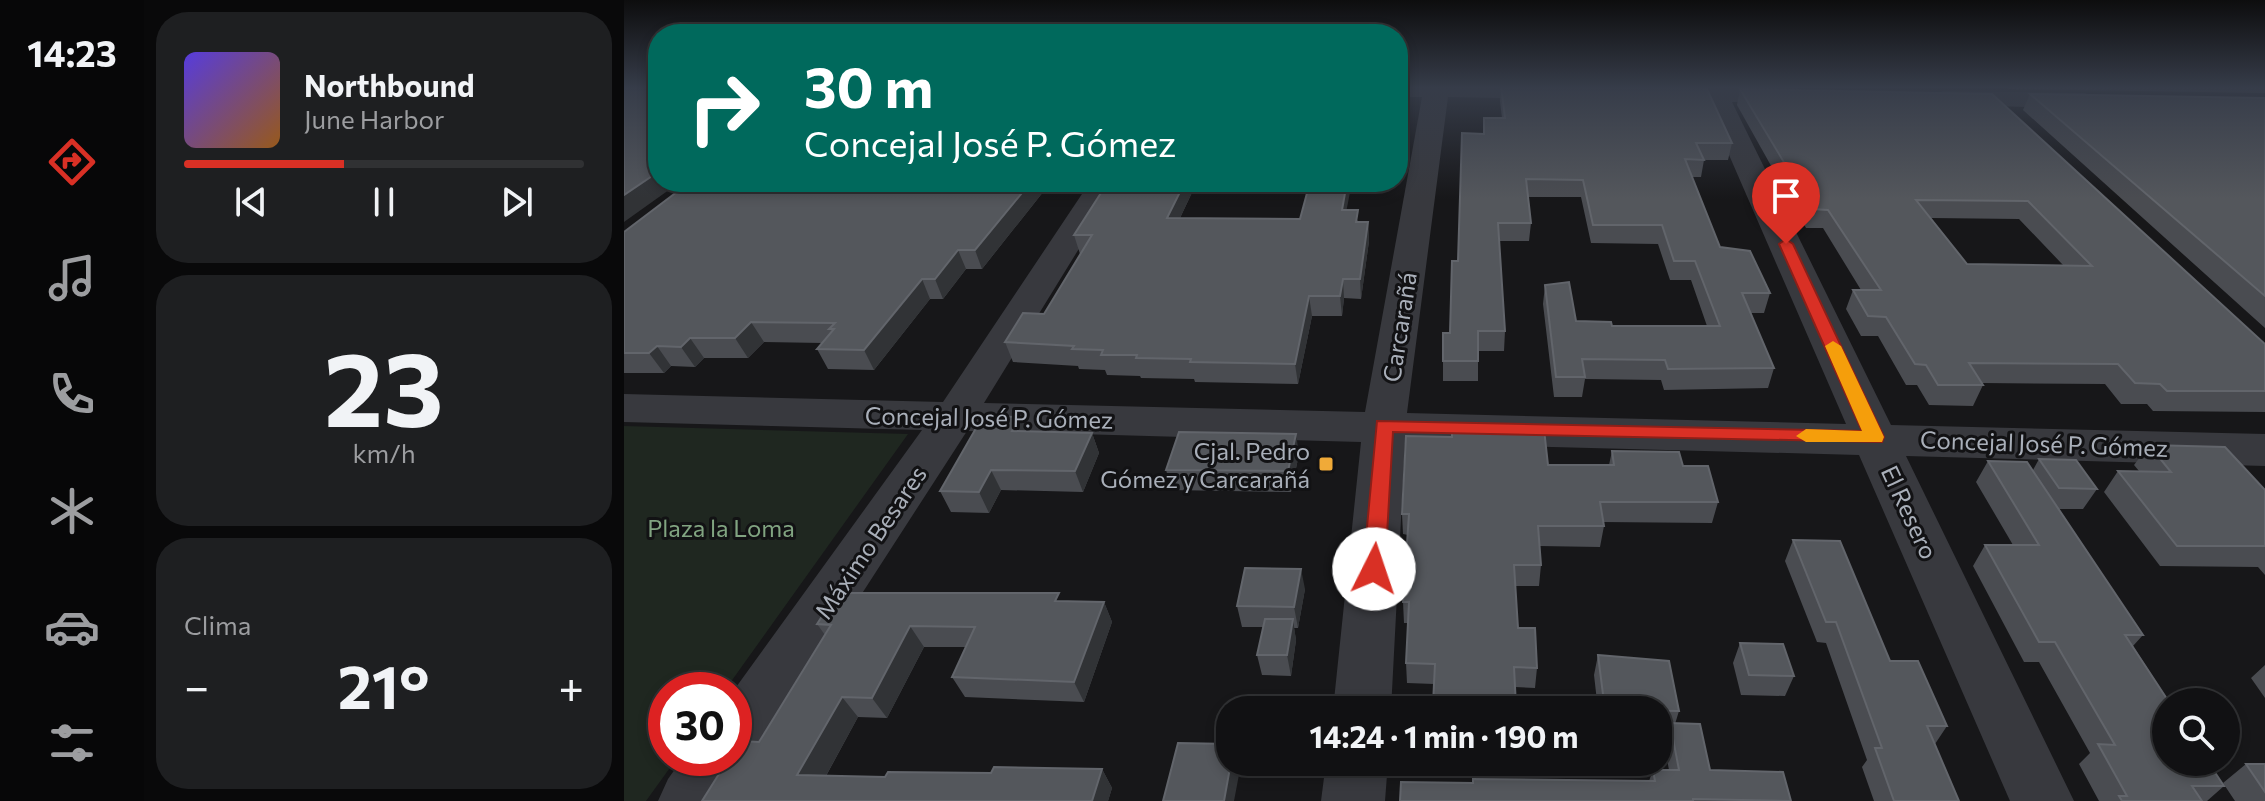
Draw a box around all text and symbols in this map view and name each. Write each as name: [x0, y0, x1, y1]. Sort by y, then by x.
text: 14:23: [27, 30, 117, 74]
text: 30 m: [804, 51, 933, 120]
icon: right: [672, 56, 776, 160]
text: Northbound: [304, 66, 475, 103]
text: June Harbor: [304, 103, 444, 134]
text: Concejal José P. Gómez: [804, 120, 1176, 164]
icon: directions: [44, 134, 100, 190]
pin: [1752, 162, 1820, 244]
icon: arrive: [1764, 174, 1808, 218]
icon: previous: [229, 180, 273, 224]
icon: pause: [362, 180, 406, 224]
icon: next: [495, 180, 539, 224]
icon: music: [44, 250, 100, 306]
street label: Carcarañá: [1376, 270, 1422, 384]
text: 23: [324, 321, 444, 448]
icon: phone: [44, 366, 100, 422]
street label: Concejal José P. Gómez: [865, 400, 1113, 434]
street label: Concejal José P. Gómez: [1920, 424, 2169, 462]
place label: Cjal. Pedro Gómez y Carcarañá: [1100, 436, 1310, 493]
text: km/h: [352, 437, 416, 468]
marker: Cjal. Pedro Gómez y Carcarañá: [1317, 455, 1335, 473]
street label: Máximo Besares: [808, 460, 932, 624]
street label: El Resero: [1876, 461, 1944, 563]
icon: climate: [44, 483, 100, 539]
park label: Plaza la Loma: [647, 513, 795, 542]
position arrow: [1332, 527, 1416, 611]
icon: car: [44, 599, 100, 655]
text: Clima: [184, 609, 251, 640]
text: 21°: [338, 648, 430, 721]
text: −: [184, 658, 209, 712]
text: +: [558, 658, 584, 712]
speed limit sign: 30: [648, 672, 752, 776]
map controls: [2152, 688, 2240, 776]
button: search: [2152, 688, 2240, 776]
icon: filters: [44, 715, 100, 771]
text: 14:24 · 1 min · 190 m: [1310, 717, 1578, 754]

